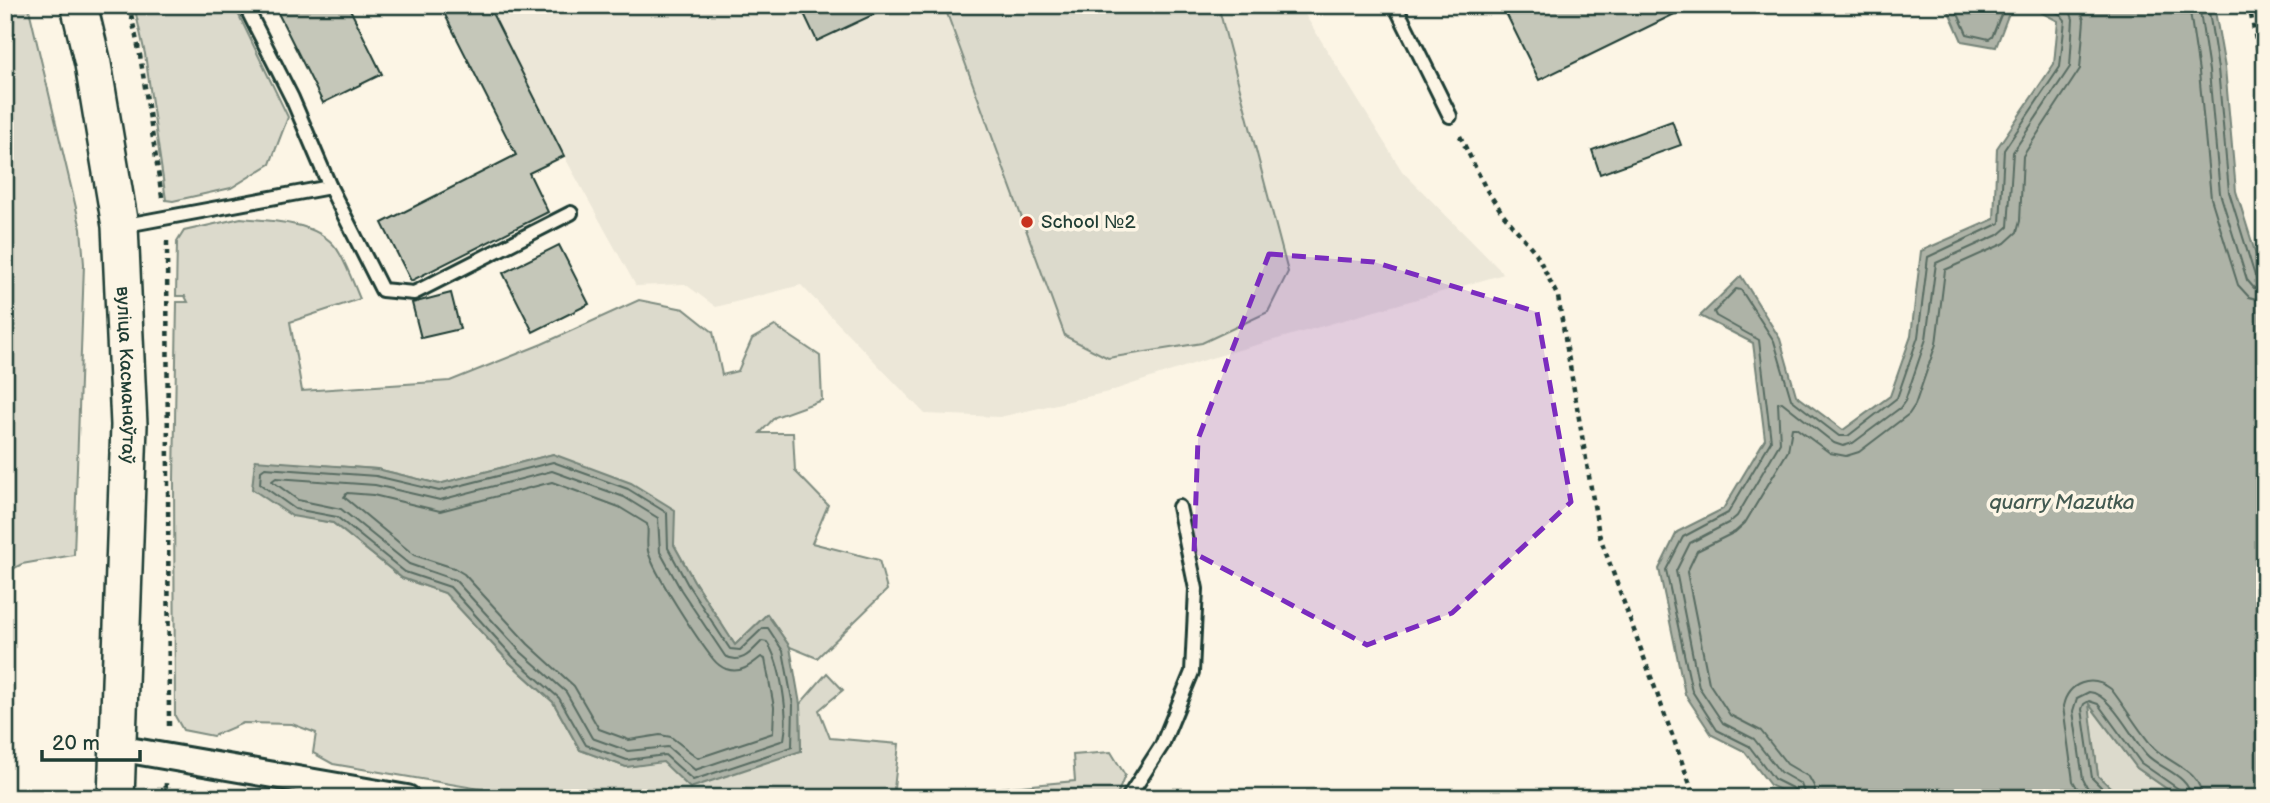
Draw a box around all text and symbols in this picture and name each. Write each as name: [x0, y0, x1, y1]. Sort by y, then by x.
place label: School №2: [1041, 211, 1136, 234]
marker: School №2: [1019, 214, 1035, 230]
street label: вуліца Касманаўтаў: [111, 286, 141, 464]
water label: quarry Mazutka: [1989, 490, 2135, 515]
scale bar: [42, 719, 140, 763]
text: 20 m: [52, 731, 100, 756]

